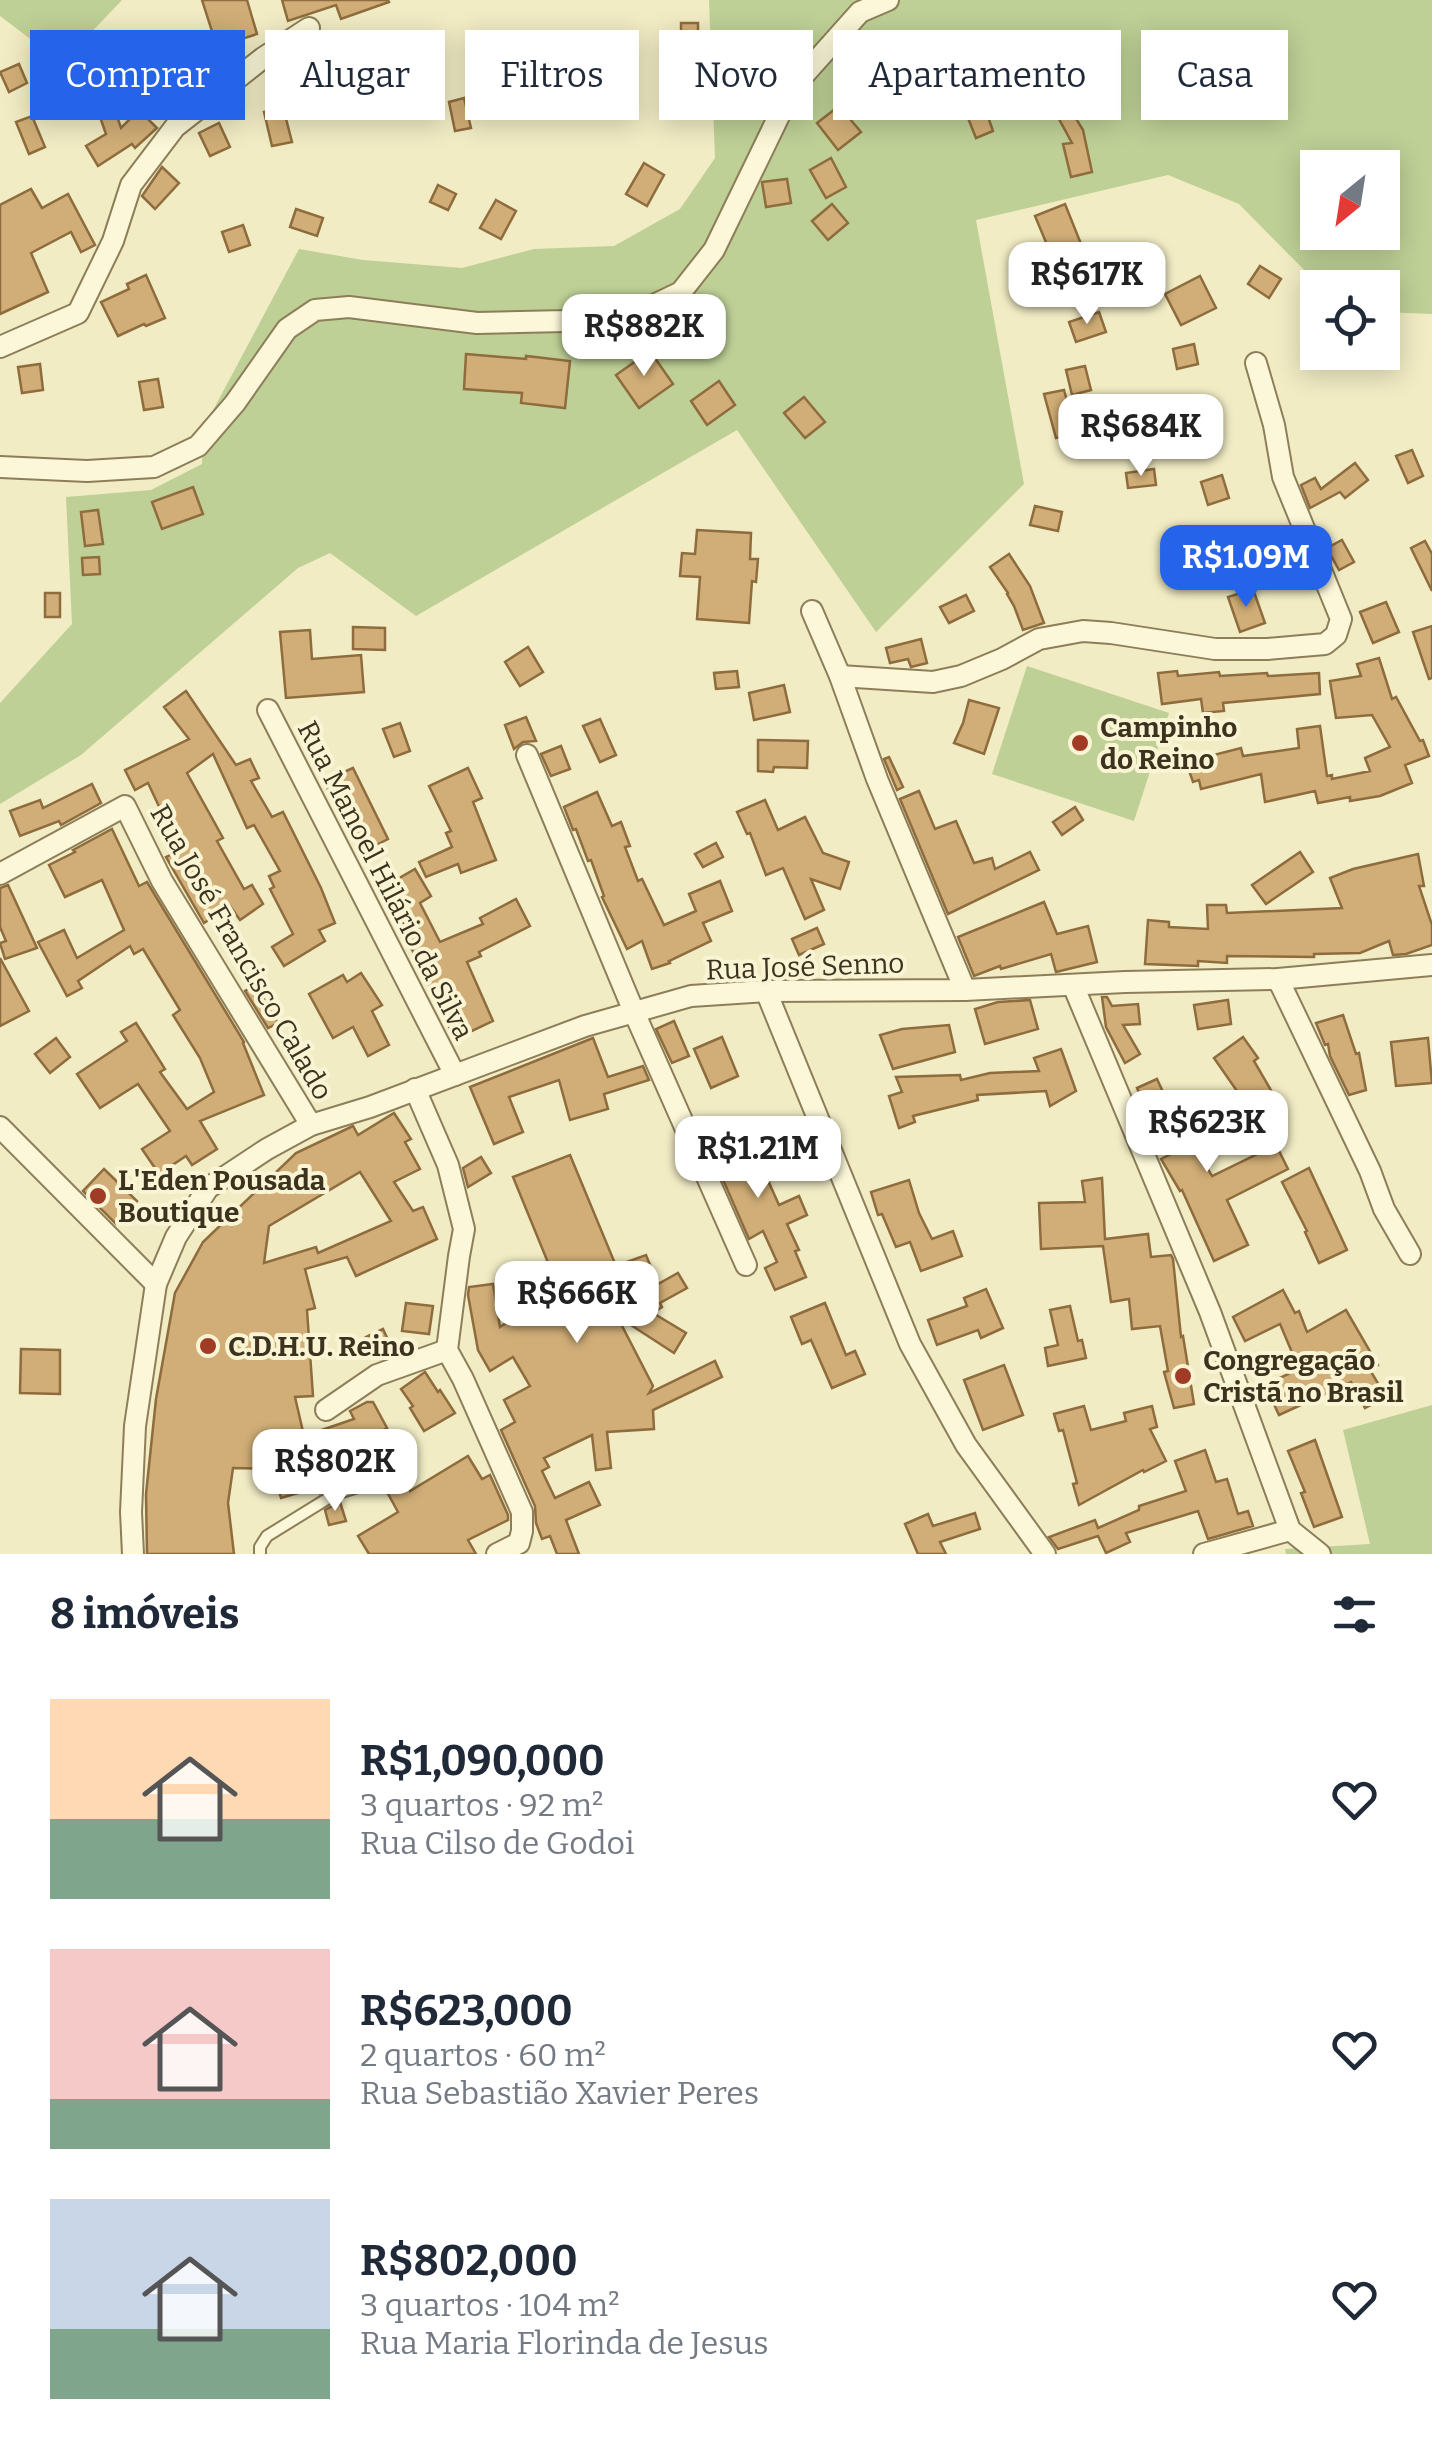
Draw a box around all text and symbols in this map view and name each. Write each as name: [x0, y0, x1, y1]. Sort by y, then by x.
chip: Comprar: [30, 30, 245, 120]
chip: Alugar: [265, 30, 445, 120]
chip: Filtros: [465, 30, 639, 120]
chip: Novo: [659, 30, 813, 120]
chip: Apartamento: [833, 30, 1121, 120]
chip: Casa: [1141, 30, 1288, 120]
north arrow: [1300, 150, 1400, 250]
map controls: [1300, 150, 1400, 370]
pin: R$617K: [1006, 242, 1168, 327]
text: R$617K: [1031, 255, 1143, 293]
button: locate: [1300, 270, 1400, 370]
pin: R$882K: [563, 294, 725, 379]
text: R$882K: [584, 307, 704, 345]
pin: R$684K: [1060, 394, 1222, 479]
text: R$684K: [1080, 407, 1202, 445]
pin: R$1.09M: [1154, 525, 1338, 610]
text: R$1.09M: [1182, 538, 1310, 576]
place label: Campinho do Reino: [1100, 711, 1237, 776]
street label: Rua Manoel Hilário da Silva: [291, 715, 480, 1045]
marker: Campinho do Reino: [1069, 732, 1091, 754]
street label: Rua José Francisco Calado: [143, 799, 340, 1106]
street label: Rua José Senno: [705, 947, 905, 986]
pin: R$623K: [1126, 1090, 1288, 1175]
text: R$623K: [1148, 1103, 1266, 1141]
pin: R$1.21M: [666, 1116, 850, 1201]
text: R$1.21M: [697, 1129, 819, 1167]
place label: L'Eden Pousada Boutique: [118, 1164, 326, 1229]
marker: L'Eden Pousada Boutique: [87, 1185, 109, 1207]
pin: R$666K: [496, 1261, 658, 1346]
text: R$666K: [517, 1274, 637, 1312]
place label: C.D.H.U. Reino: [228, 1330, 415, 1363]
marker: C.D.H.U. Reino: [197, 1335, 219, 1357]
place label: Congregação Cristã no Brasil: [1203, 1344, 1404, 1409]
marker: Congregação Cristã no Brasil: [1172, 1365, 1194, 1387]
pin: R$802K: [254, 1429, 416, 1514]
text: R$802K: [274, 1442, 396, 1480]
icon: filters: [1327, 1587, 1382, 1642]
text: 8 imóveis: [50, 1589, 239, 1639]
text: R$1,090,000: [360, 1736, 605, 1786]
icon: home: [130, 1739, 250, 1859]
icon: heart: [1327, 1772, 1382, 1827]
text: 3 quartos · 92 m²: [360, 1786, 603, 1824]
text: Rua Cilso de Godoi: [360, 1824, 635, 1862]
text: R$623,000: [360, 1986, 573, 2036]
icon: home: [130, 1989, 250, 2109]
icon: heart: [1327, 2022, 1382, 2077]
text: 2 quartos · 60 m²: [360, 2036, 606, 2074]
text: Rua Sebastião Xavier Peres: [360, 2074, 759, 2112]
text: R$802,000: [360, 2236, 578, 2286]
icon: home: [130, 2239, 250, 2359]
icon: heart: [1327, 2272, 1382, 2327]
text: 3 quartos · 104 m²: [360, 2286, 620, 2324]
text: Rua Maria Florinda de Jesus: [360, 2324, 769, 2362]

